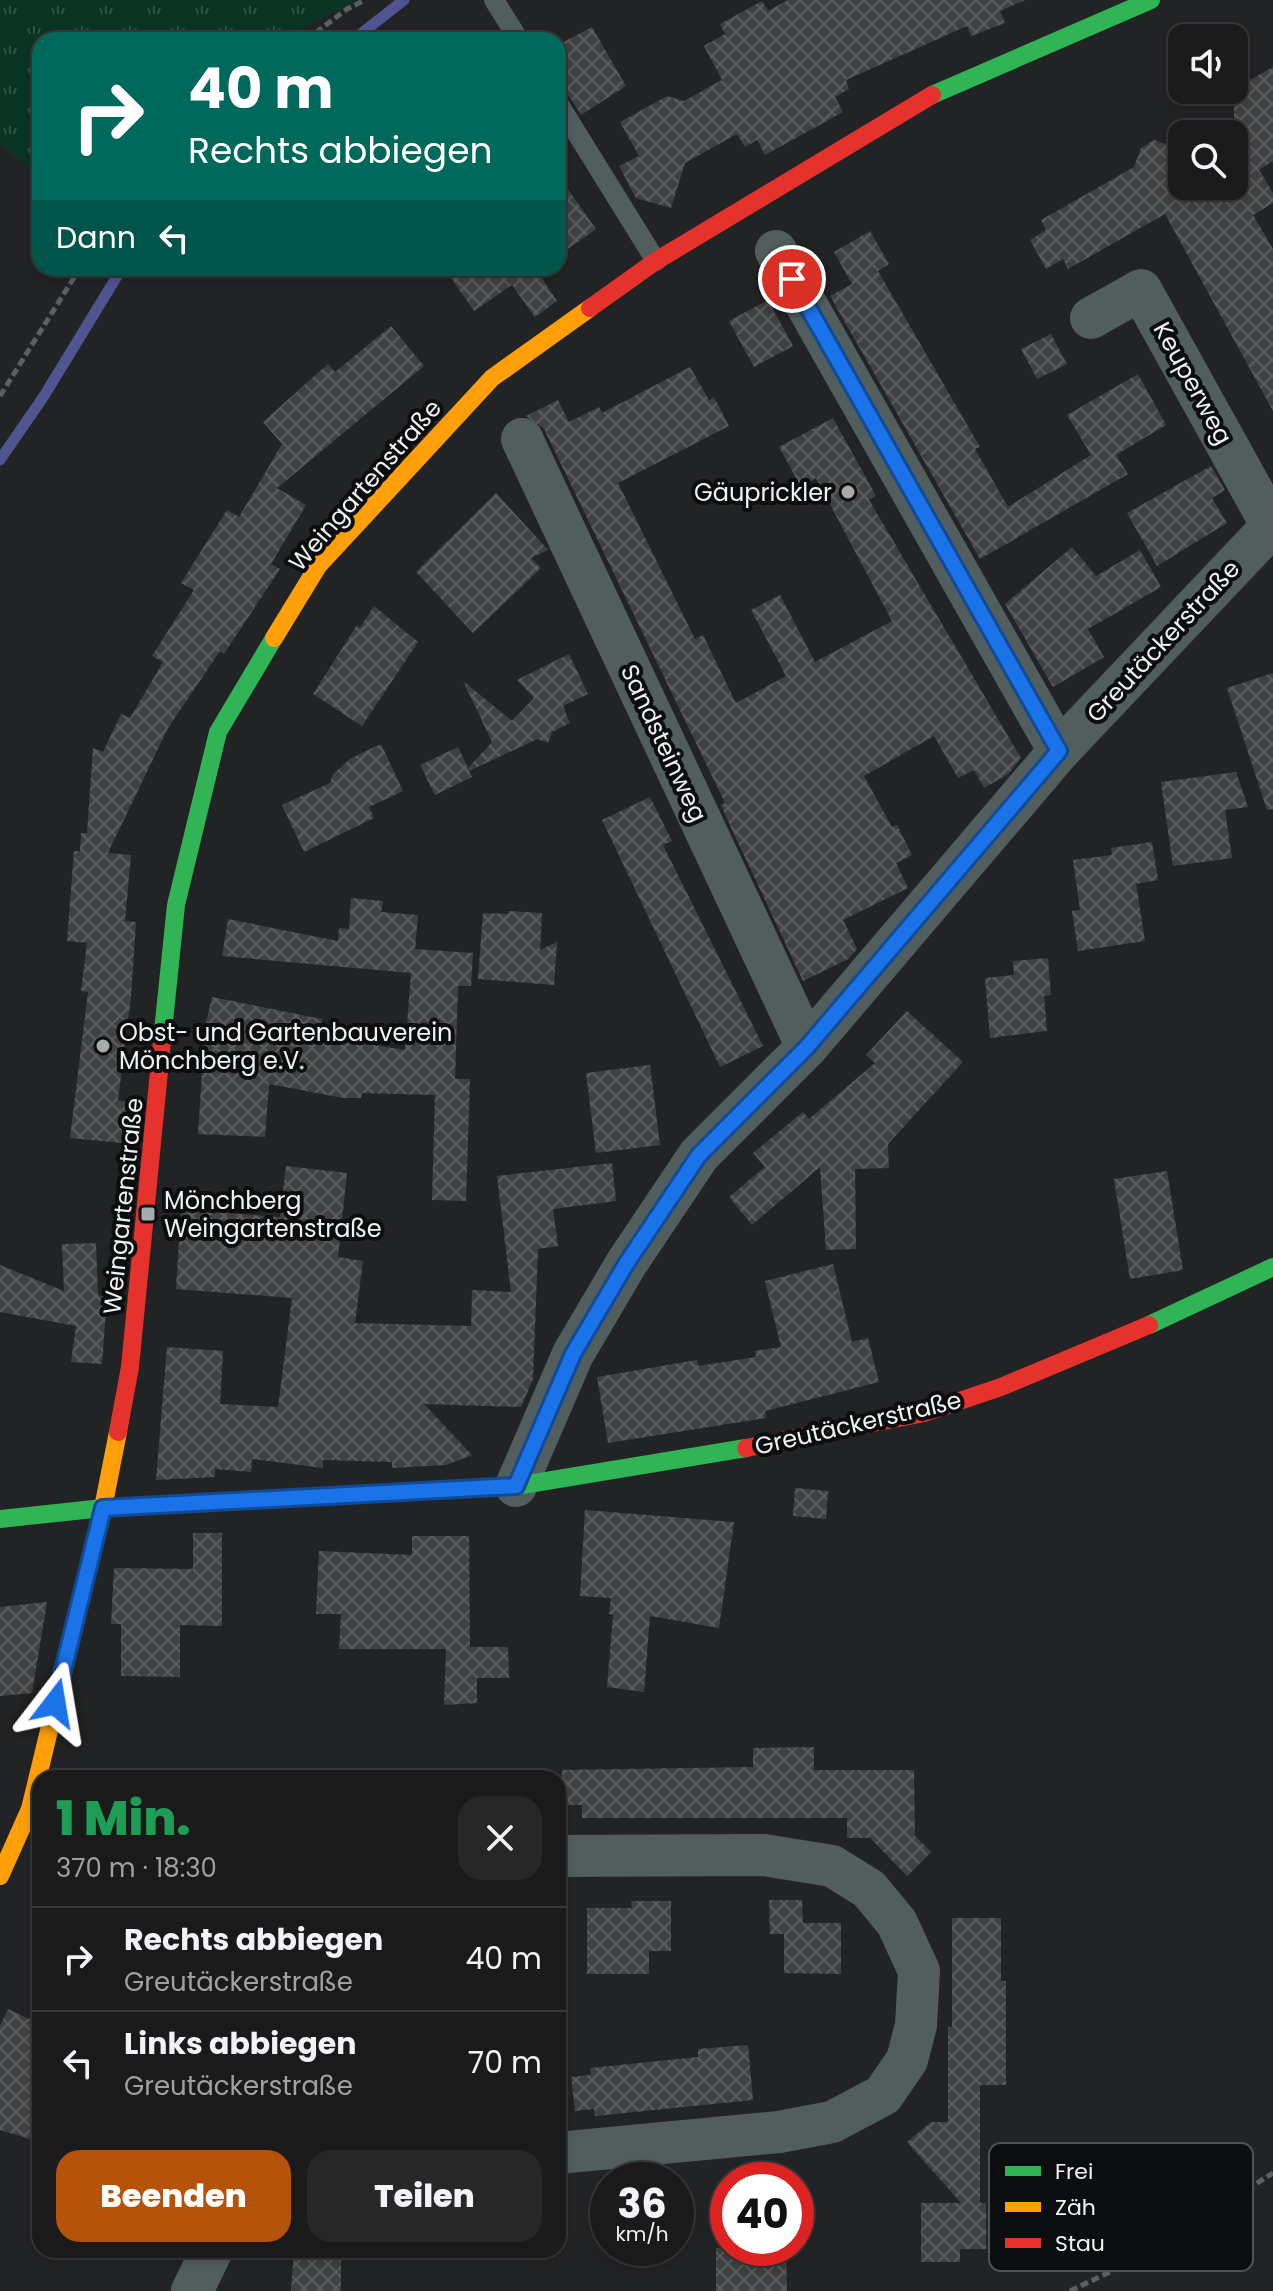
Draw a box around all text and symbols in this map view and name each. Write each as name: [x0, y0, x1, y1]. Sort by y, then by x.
map controls: [1168, 24, 1248, 200]
button: sound: [1168, 24, 1248, 104]
text: 40 m: [188, 49, 334, 128]
icon: right: [56, 64, 160, 168]
button: search: [1168, 120, 1248, 200]
text: Rechts abbiegen: [188, 125, 493, 176]
text: Dann: [56, 216, 136, 259]
icon: left: [152, 216, 196, 260]
pin: [758, 245, 826, 313]
icon: arrive: [770, 257, 814, 301]
street label: Keuperweg: [1146, 316, 1240, 450]
street label: Weingartenstraße: [281, 392, 449, 578]
place label: Gäuprickler: [694, 476, 832, 509]
marker: Gäuprickler: [839, 483, 857, 501]
street label: Greutäckerstraße: [1079, 552, 1247, 730]
street label: Sandsteinweg: [613, 659, 715, 827]
place label: Obst- und Gartenbauverein Mönchberg e.V.: [119, 1016, 452, 1077]
marker: Obst- und Gartenbauverein Mönchberg e.V.: [94, 1037, 112, 1055]
street label: Weingartenstraße: [95, 1096, 151, 1316]
place label: Mönchberg Weingartenstraße: [164, 1184, 382, 1245]
marker: Mönchberg Weingartenstraße: [139, 1205, 157, 1223]
street label: Greutäckerstraße: [751, 1383, 965, 1463]
position arrow: [13, 1661, 97, 1745]
text: 1 Min.: [56, 1785, 191, 1852]
button: close: [458, 1796, 542, 1880]
text: 370 m · 18:30: [56, 1850, 217, 1886]
text: Rechts abbiegen: [124, 1918, 383, 1961]
icon: right: [56, 1937, 100, 1981]
text: 40 m: [465, 1937, 542, 1980]
text: Greutäckerstraße: [124, 1964, 353, 2000]
text: Links abbiegen: [124, 2022, 357, 2065]
icon: left: [56, 2041, 100, 2085]
text: 70 m: [468, 2041, 542, 2084]
text: Greutäckerstraße: [124, 2068, 353, 2104]
legend: [989, 2143, 1253, 2271]
button: Beenden: [56, 2150, 291, 2242]
button: Teilen: [307, 2150, 542, 2242]
text: Frei: [1055, 2156, 1093, 2187]
speed limit sign: 40: [710, 2162, 814, 2266]
text: 36: [617, 2176, 667, 2232]
text: Zäh: [1055, 2192, 1096, 2223]
text: km/h: [615, 2220, 669, 2248]
text: Stau: [1055, 2228, 1105, 2259]

